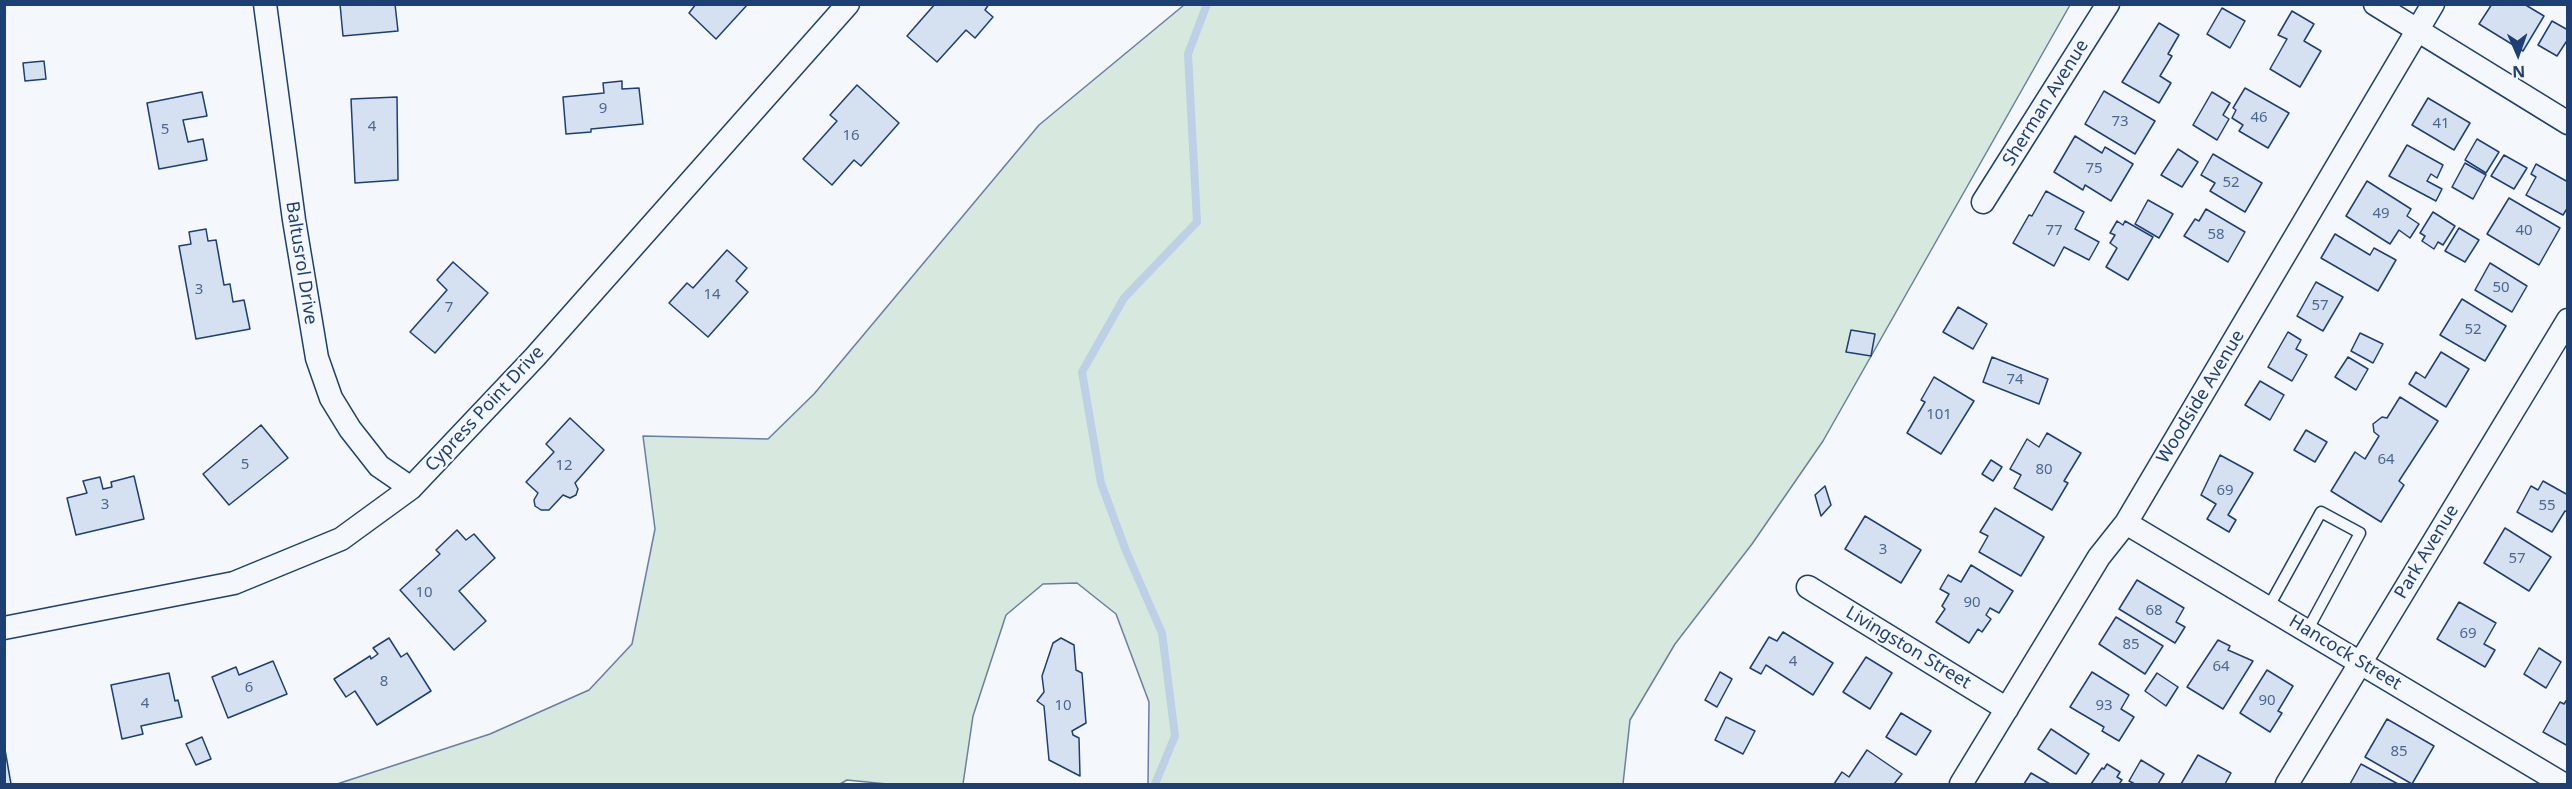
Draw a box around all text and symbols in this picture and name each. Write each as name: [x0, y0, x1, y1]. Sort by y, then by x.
north arrow: [2488, 24, 2548, 84]
street label: Sherman Avenue: [1999, 36, 2093, 170]
text: N: [2512, 61, 2526, 83]
house number: 9: [599, 100, 607, 118]
house number: 46: [2250, 109, 2268, 127]
house number: 73: [2111, 113, 2129, 131]
house number: 41: [2432, 115, 2450, 133]
house number: 4: [368, 118, 376, 136]
house number: 5: [161, 121, 169, 139]
house number: 16: [842, 127, 860, 145]
house number: 75: [2085, 160, 2103, 178]
house number: 52: [2222, 174, 2240, 192]
street label: Baltusrol Drive: [281, 200, 321, 326]
house number: 49: [2372, 205, 2390, 223]
house number: 77: [2045, 222, 2063, 240]
house number: 40: [2515, 222, 2533, 240]
house number: 58: [2207, 226, 2225, 244]
house number: 50: [2492, 279, 2510, 297]
house number: 3: [195, 281, 203, 299]
house number: 14: [703, 286, 721, 304]
house number: 57: [2311, 297, 2329, 315]
house number: 7: [445, 299, 453, 317]
house number: 52: [2464, 321, 2482, 339]
street label: Woodside Avenue: [2153, 326, 2249, 468]
street label: Cypress Point Drive: [421, 342, 549, 476]
house number: 74: [2006, 371, 2024, 389]
house number: 101: [1926, 406, 1952, 424]
house number: 64: [2377, 451, 2395, 469]
house number: 5: [241, 456, 249, 474]
house number: 12: [555, 457, 573, 475]
house number: 80: [2035, 461, 2053, 479]
house number: 69: [2216, 482, 2234, 500]
house number: 3: [101, 496, 109, 514]
house number: 55: [2538, 497, 2556, 515]
street label: Park Avenue: [2390, 501, 2464, 603]
house number: 3: [1879, 541, 1887, 559]
house number: 57: [2508, 550, 2526, 568]
house number: 10: [415, 584, 433, 602]
house number: 90: [1963, 594, 1981, 612]
street label: Livingston Street: [1842, 602, 1974, 694]
house number: 68: [2145, 602, 2163, 620]
street label: Hancock Street: [2285, 611, 2405, 695]
house number: 69: [2459, 625, 2477, 643]
house number: 85: [2122, 636, 2140, 654]
house number: 4: [1789, 653, 1797, 671]
house number: 64: [2212, 658, 2230, 676]
house number: 8: [380, 673, 388, 691]
house number: 6: [245, 679, 253, 697]
house number: 90: [2258, 692, 2276, 710]
house number: 4: [141, 695, 149, 713]
house number: 10: [1054, 697, 1072, 715]
house number: 93: [2095, 697, 2113, 715]
house number: 85: [2390, 743, 2408, 761]

